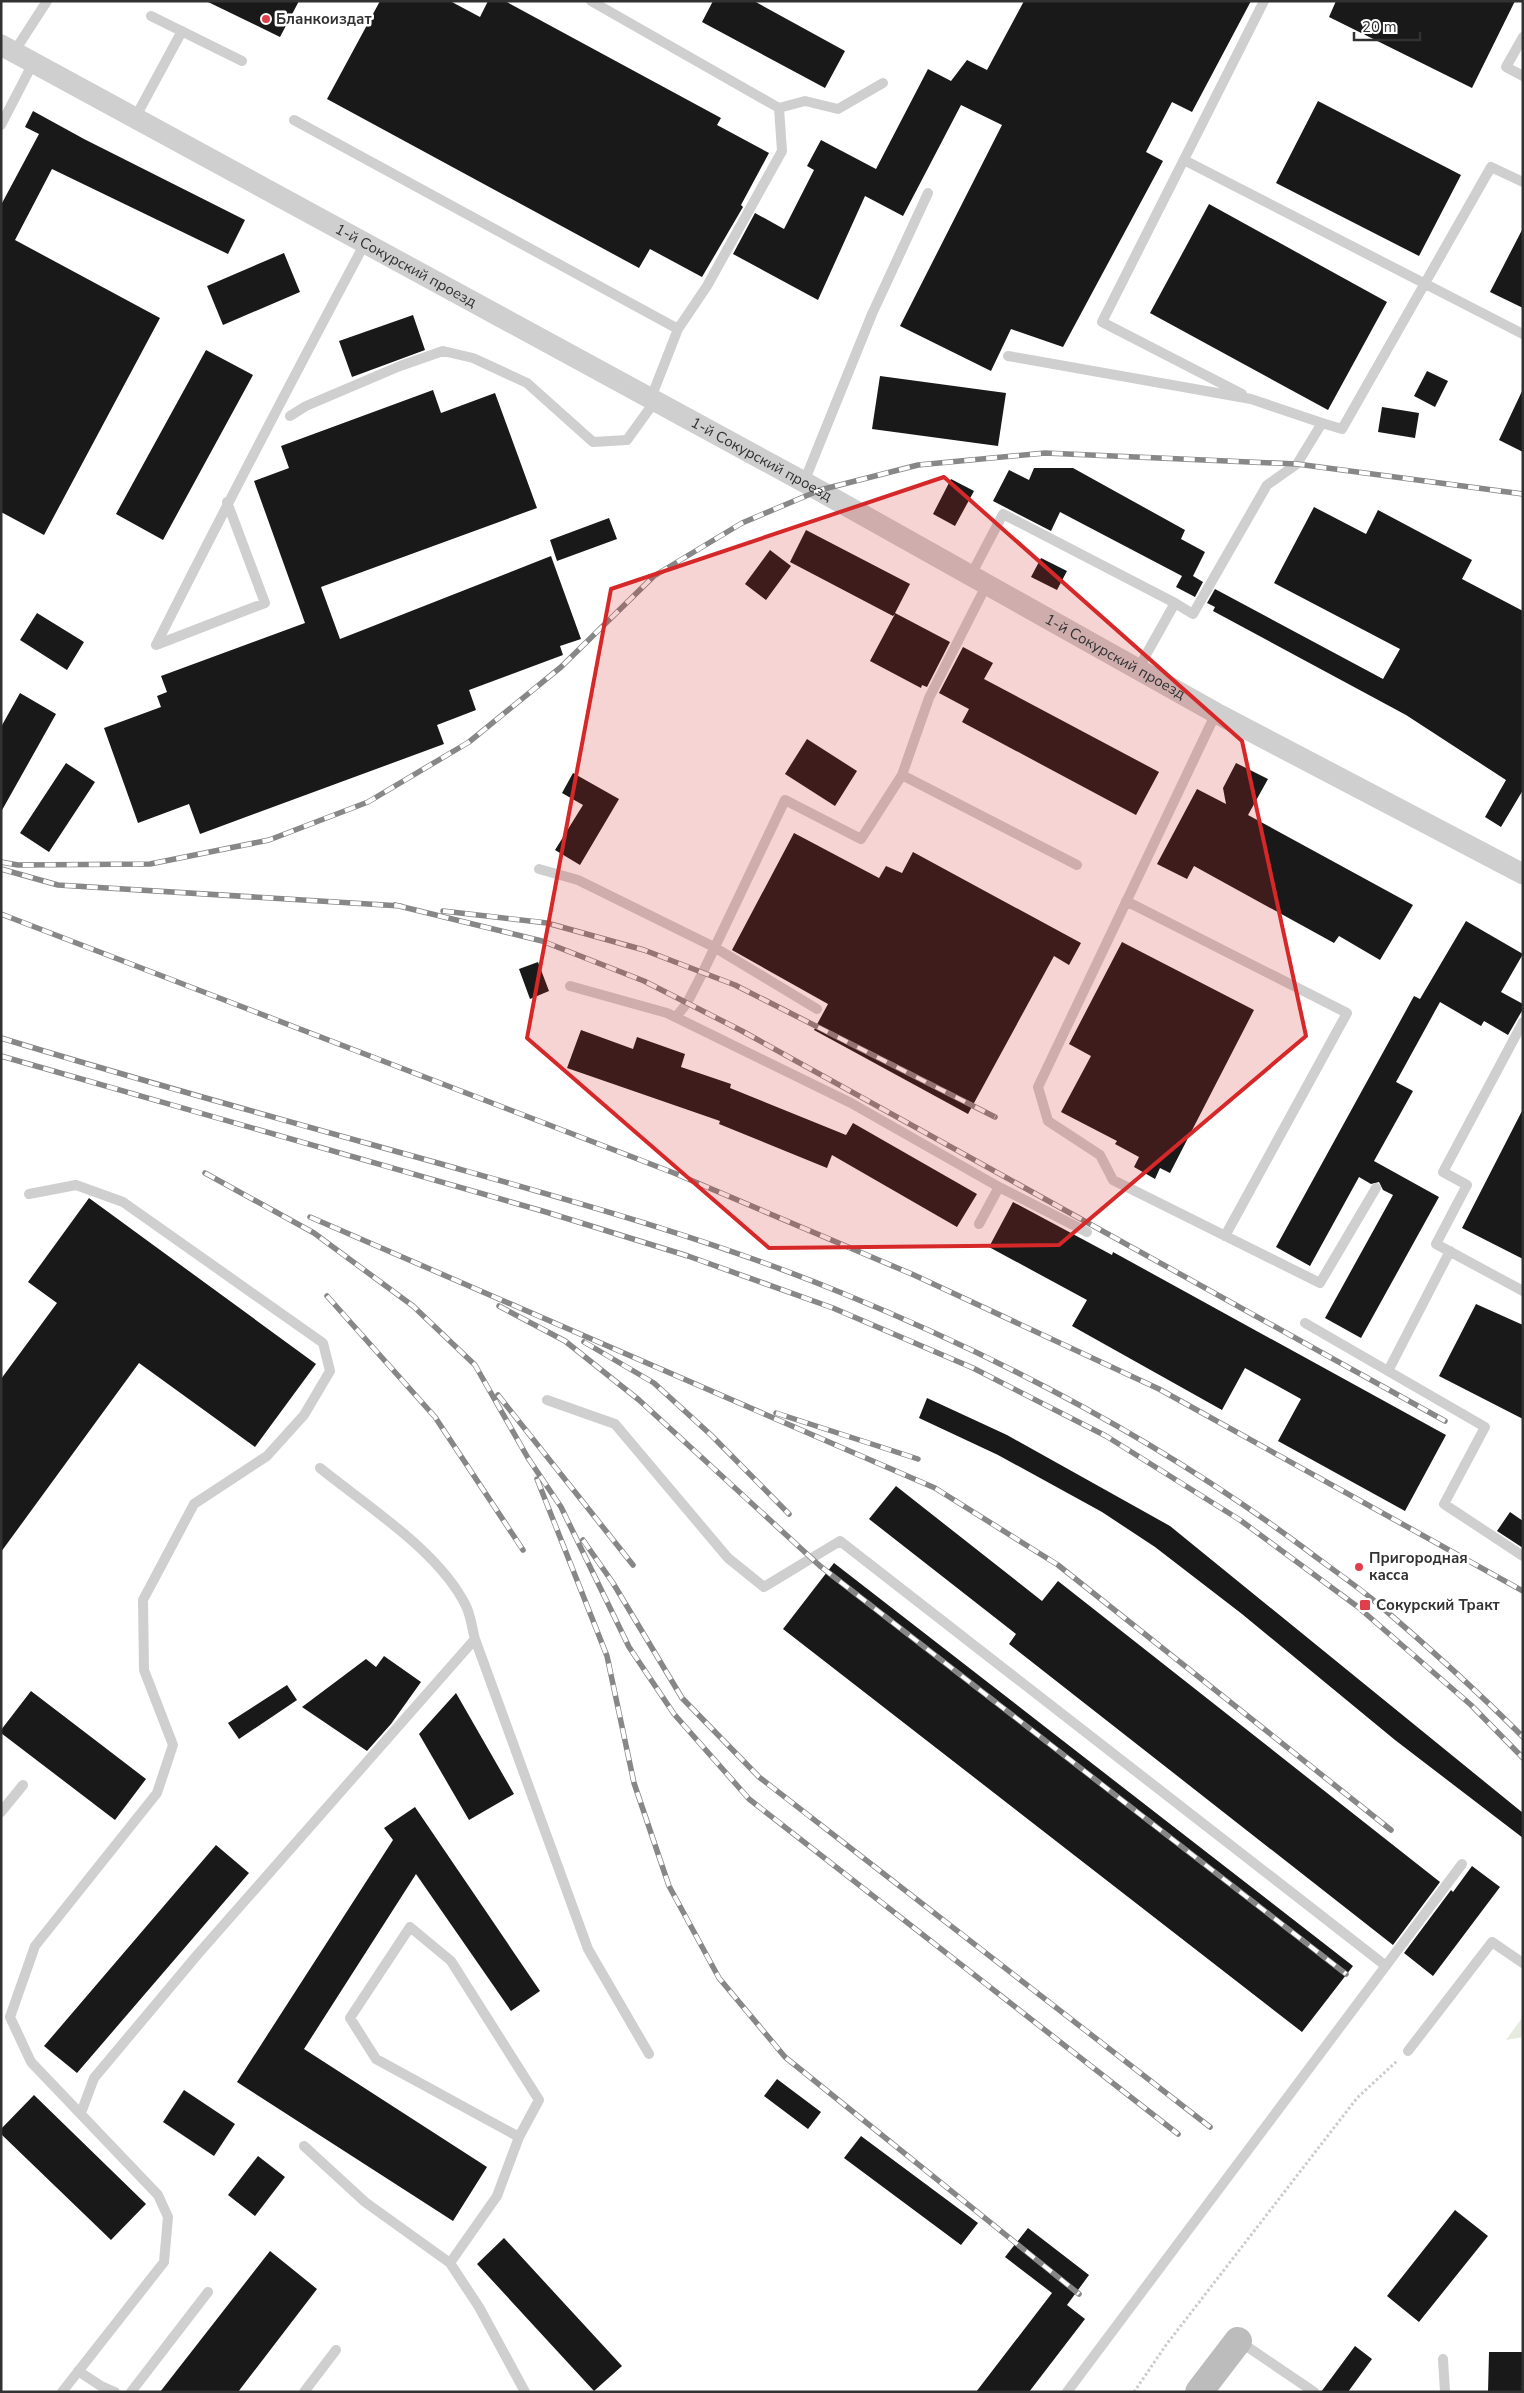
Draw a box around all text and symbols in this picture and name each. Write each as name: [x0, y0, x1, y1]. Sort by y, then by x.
place label: Бланкоиздат: [276, 9, 372, 29]
scale bar: [1354, 10, 1420, 42]
marker: Бланкоиздат: [260, 13, 272, 25]
text: 20 m: [1362, 17, 1397, 37]
street label: 1-й Сокурский проезд: [332, 219, 480, 312]
street label: 1-й Сокурский проезд: [687, 412, 836, 506]
street label: 1-й Сокурский проезд: [1041, 609, 1189, 704]
place label: Пригородная касса: [1369, 1548, 1468, 1585]
marker: Пригородная касса: [1353, 1561, 1365, 1573]
place label: Сокурский Тракт: [1376, 1595, 1500, 1615]
marker: Сокурский Тракт: [1358, 1598, 1372, 1612]

